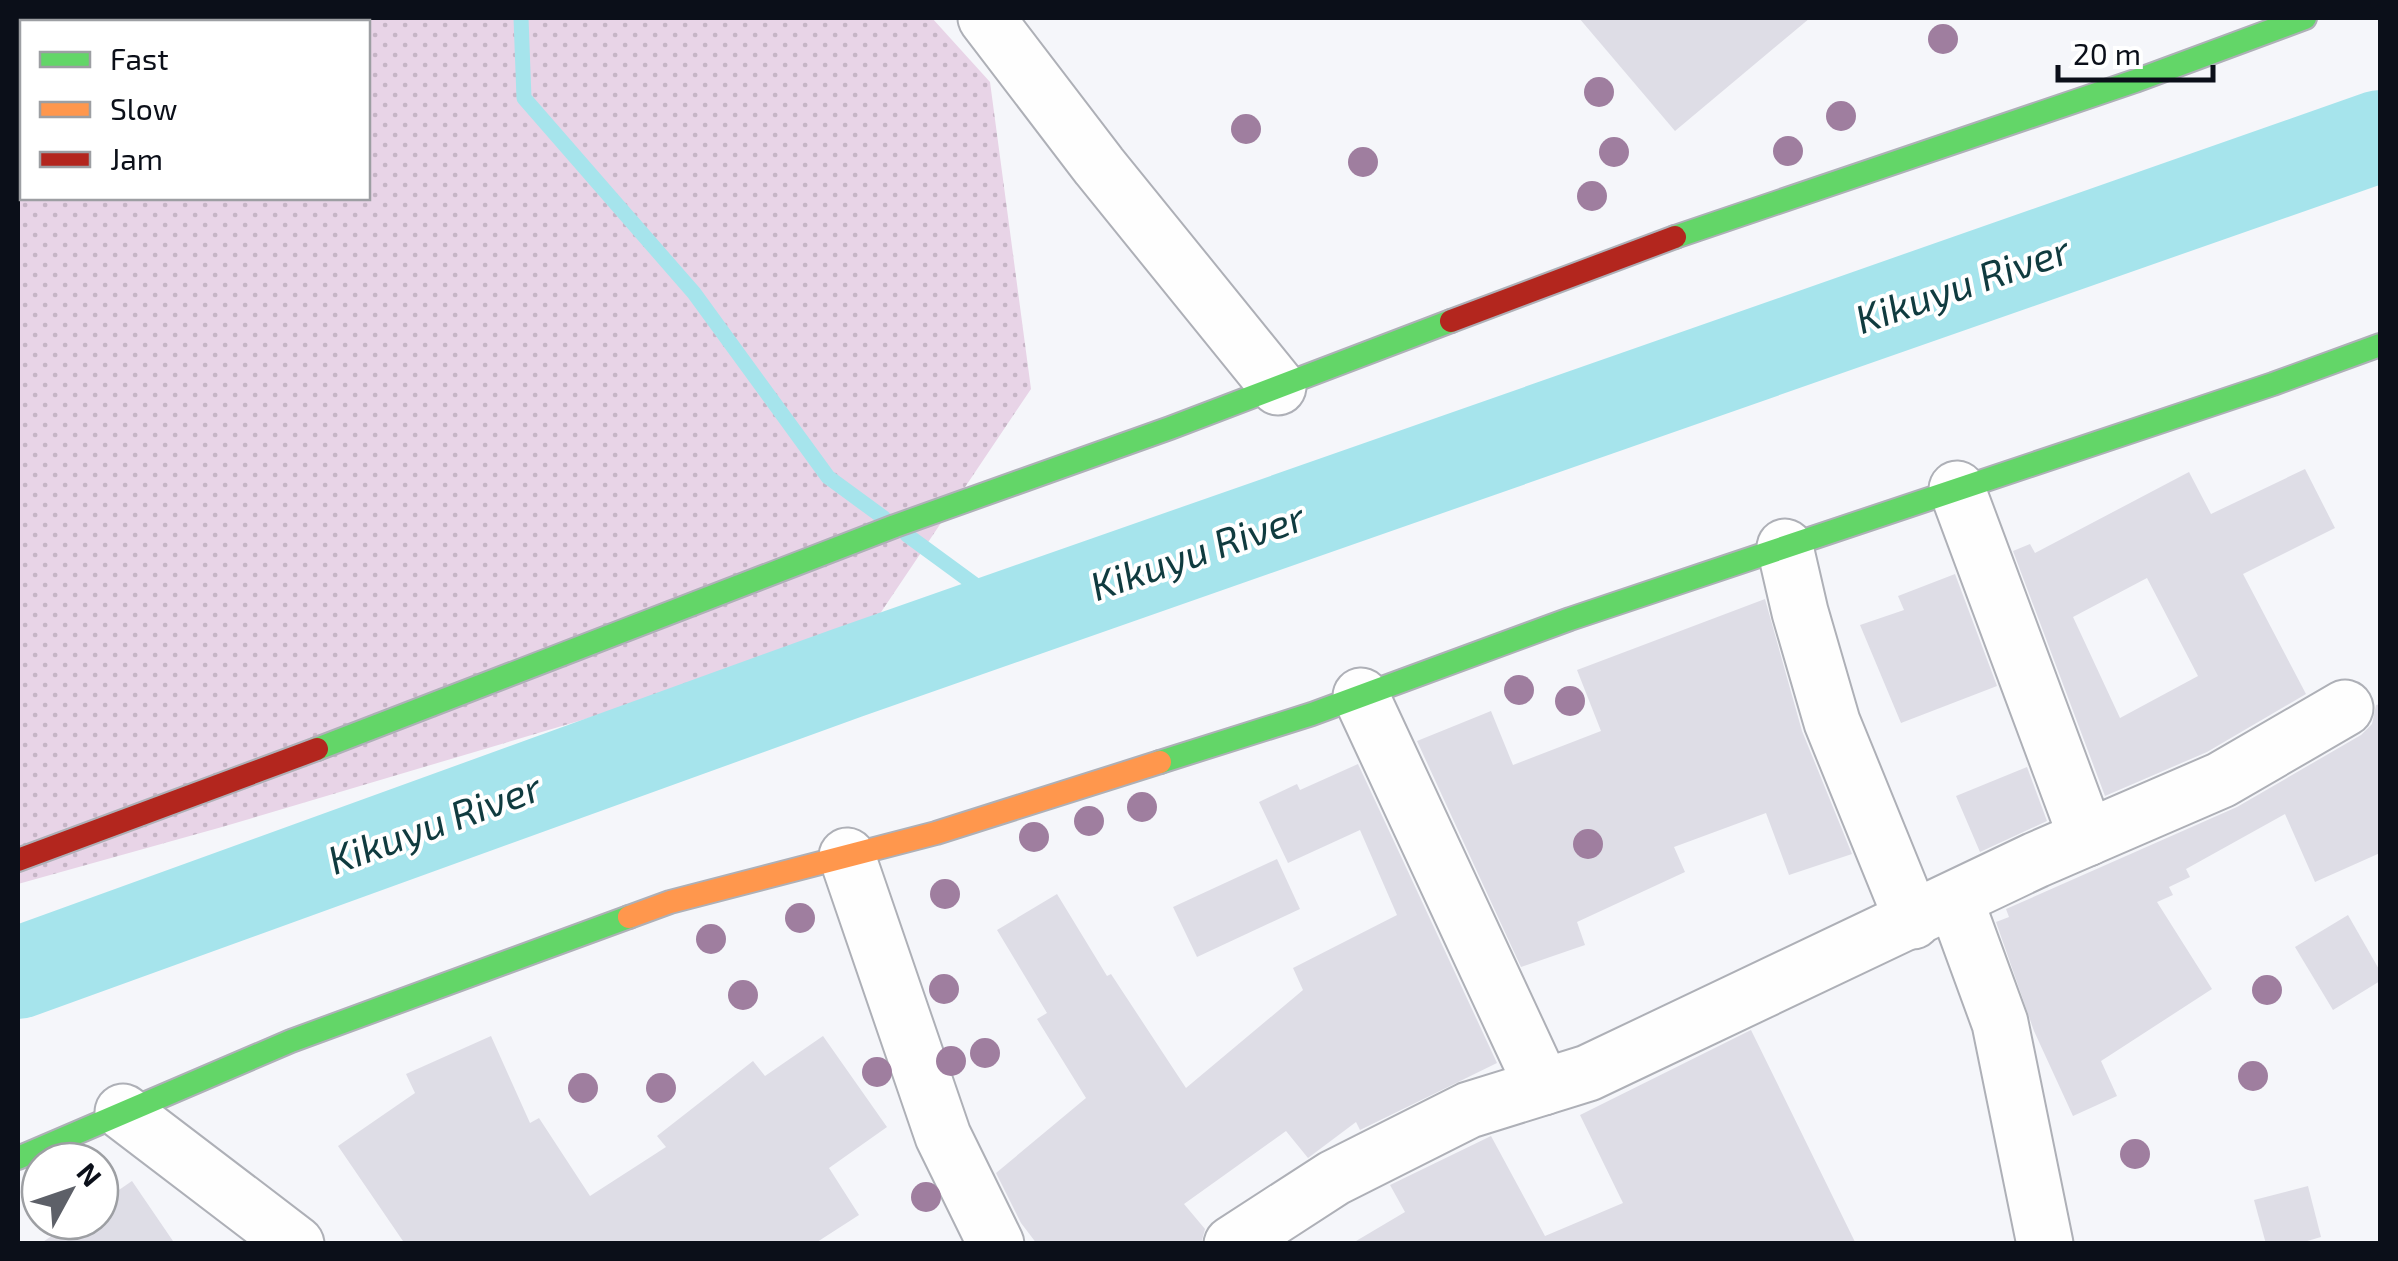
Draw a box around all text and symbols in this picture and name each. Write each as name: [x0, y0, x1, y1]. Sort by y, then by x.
legend: [20, 20, 370, 200]
scale bar: [2058, 20, 2213, 82]
text: 20 m: [2073, 35, 2141, 71]
text: Fast: [110, 40, 169, 76]
text: Slow: [110, 90, 177, 126]
text: Jam: [110, 140, 163, 176]
water label: Kikuyu River: [1849, 224, 2077, 343]
water label: Kikuyu River: [1084, 491, 1312, 610]
water label: Kikuyu River: [321, 761, 549, 884]
north arrow: [20, 1141, 120, 1241]
text: N: [70, 1156, 109, 1193]

